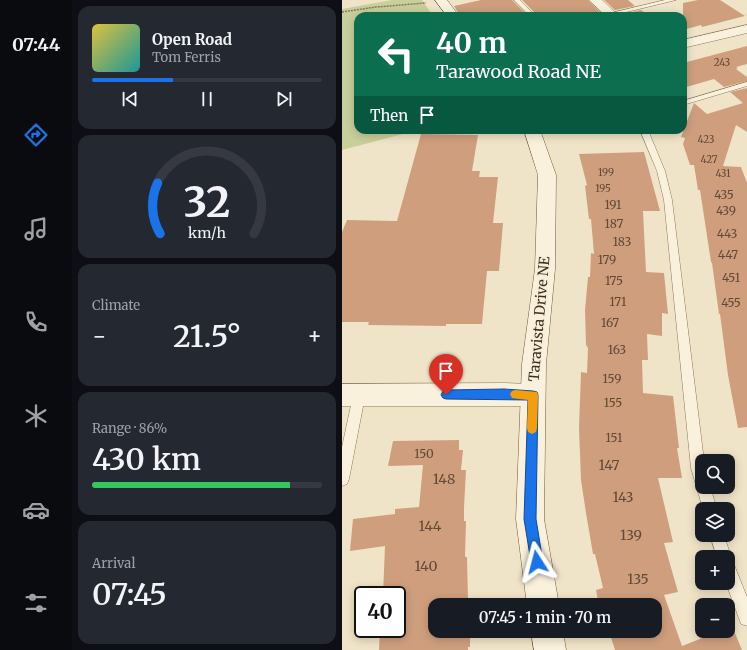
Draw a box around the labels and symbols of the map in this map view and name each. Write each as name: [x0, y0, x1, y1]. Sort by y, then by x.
house number: 243: [714, 56, 731, 69]
house number: 423: [698, 133, 715, 146]
house number: 427: [701, 153, 718, 166]
house number: 199: [598, 166, 614, 179]
house number: 431: [715, 167, 731, 180]
house number: 195: [595, 182, 611, 195]
house number: 435: [714, 187, 734, 202]
house number: 191: [604, 197, 622, 212]
house number: 439: [716, 203, 736, 218]
house number: 187: [605, 216, 624, 231]
house number: 443: [717, 226, 737, 241]
house number: 183: [613, 234, 631, 249]
house number: 447: [718, 247, 738, 262]
house number: 179: [598, 252, 616, 267]
street label: Taravista Drive NE: [525, 256, 553, 382]
house number: 451: [722, 270, 741, 285]
house number: 175: [605, 273, 623, 288]
house number: 171: [610, 294, 627, 309]
house number: 455: [721, 295, 741, 310]
house number: 167: [601, 315, 619, 330]
house number: 163: [608, 342, 626, 357]
pin: [429, 354, 463, 395]
house number: 159: [603, 371, 621, 386]
house number: 155: [604, 395, 622, 410]
house number: 151: [606, 430, 623, 445]
house number: 150: [414, 446, 434, 461]
house number: 147: [599, 456, 619, 474]
house number: 148: [433, 470, 455, 488]
house number: 143: [613, 488, 633, 506]
house number: 144: [419, 517, 442, 535]
house number: 139: [620, 526, 642, 544]
position arrow: [516, 541, 558, 583]
house number: 140: [414, 557, 438, 575]
house number: 135: [627, 570, 649, 588]
speed limit sign: 40: [354, 586, 406, 638]

